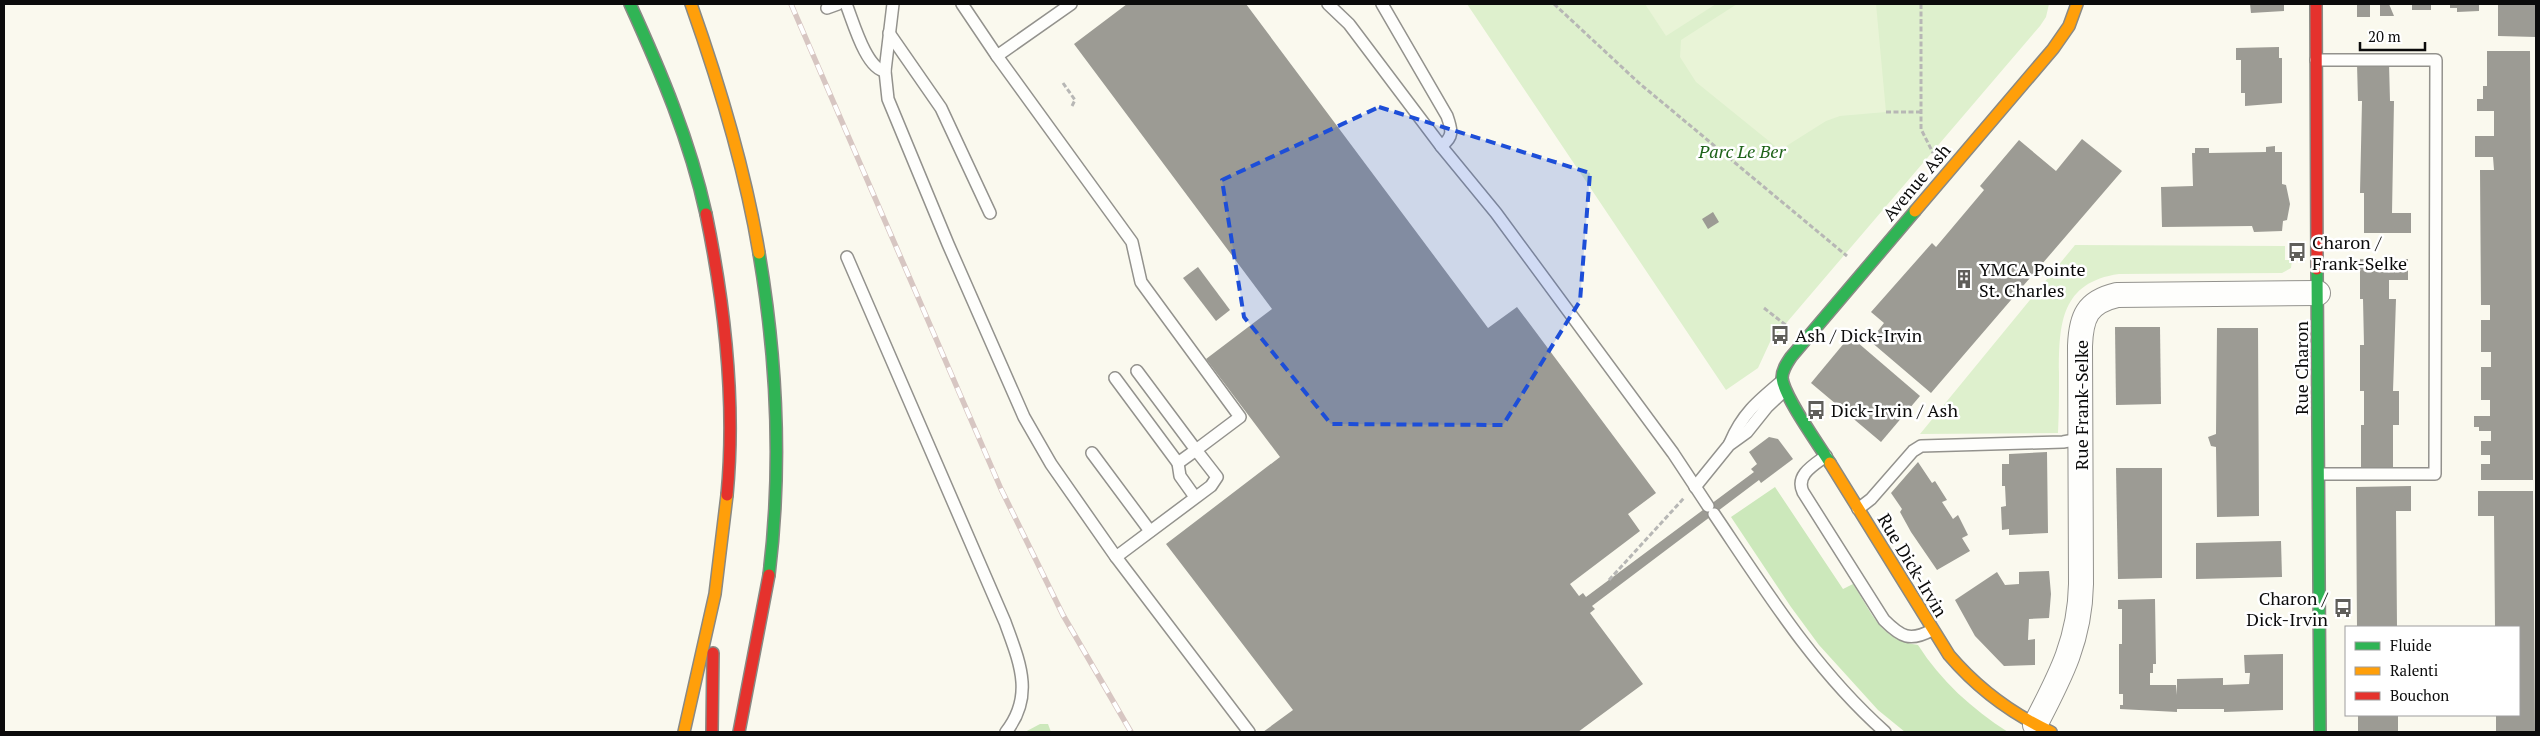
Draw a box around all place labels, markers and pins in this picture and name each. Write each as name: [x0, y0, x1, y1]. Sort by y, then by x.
place label: Charon / Frank-Selke: [2312, 230, 2407, 275]
bus stop icon: Charon / Frank-Selke: [2286, 241, 2308, 263]
place label: YMCA Pointe St. Charles: [1979, 257, 2086, 302]
building icon: YMCA Pointe St. Charles: [1953, 268, 1975, 290]
place label: Ash / Dick-Irvin: [1795, 323, 1923, 347]
bus stop icon: Ash / Dick-Irvin: [1769, 324, 1791, 346]
place label: Dick-Irvin / Ash: [1831, 398, 1958, 422]
bus stop icon: Dick-Irvin / Ash: [1805, 399, 1827, 421]
place label: Charon / Dick-Irvin: [2246, 586, 2329, 631]
bus stop icon: Charon / Dick-Irvin: [2332, 597, 2354, 619]

